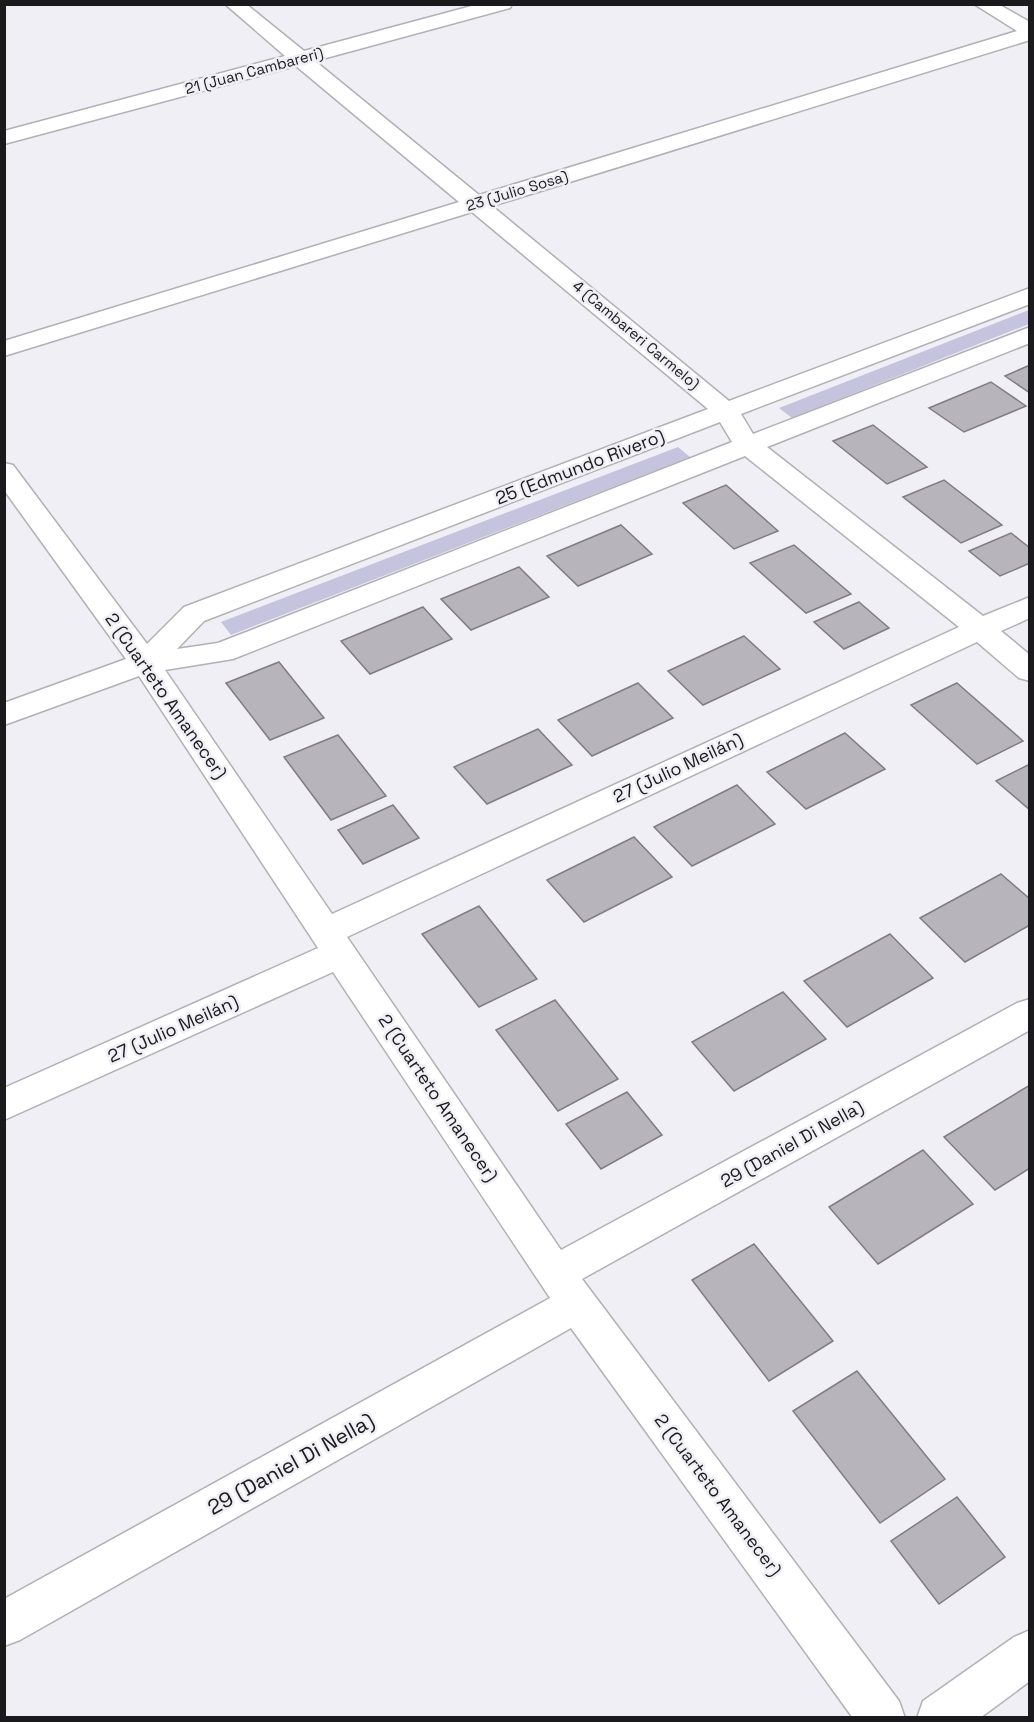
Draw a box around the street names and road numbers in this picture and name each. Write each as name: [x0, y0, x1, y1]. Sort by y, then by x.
street label: 21 (Juan Cambareri): [183, 43, 325, 99]
street label: 23 (Julio Sosa): [463, 166, 571, 216]
street label: 4 (Cambareri Carmelo): [568, 276, 704, 394]
street label: 25 (Edmundo Rivero): [492, 424, 668, 509]
street label: 2 (Cuarteto Amanecer): [100, 608, 232, 783]
street label: 27 (Julio Meilán): [609, 727, 746, 808]
street label: 27 (Julio Meilán): [104, 989, 242, 1068]
street label: 2 (Cuarteto Amanecer): [374, 1009, 503, 1186]
street label: 29 (Daniel Di Nella): [716, 1095, 867, 1192]
street label: 29 (Daniel Di Nella): [203, 1406, 379, 1521]
street label: 2 (Cuarteto Amanecer): [650, 1409, 787, 1580]

